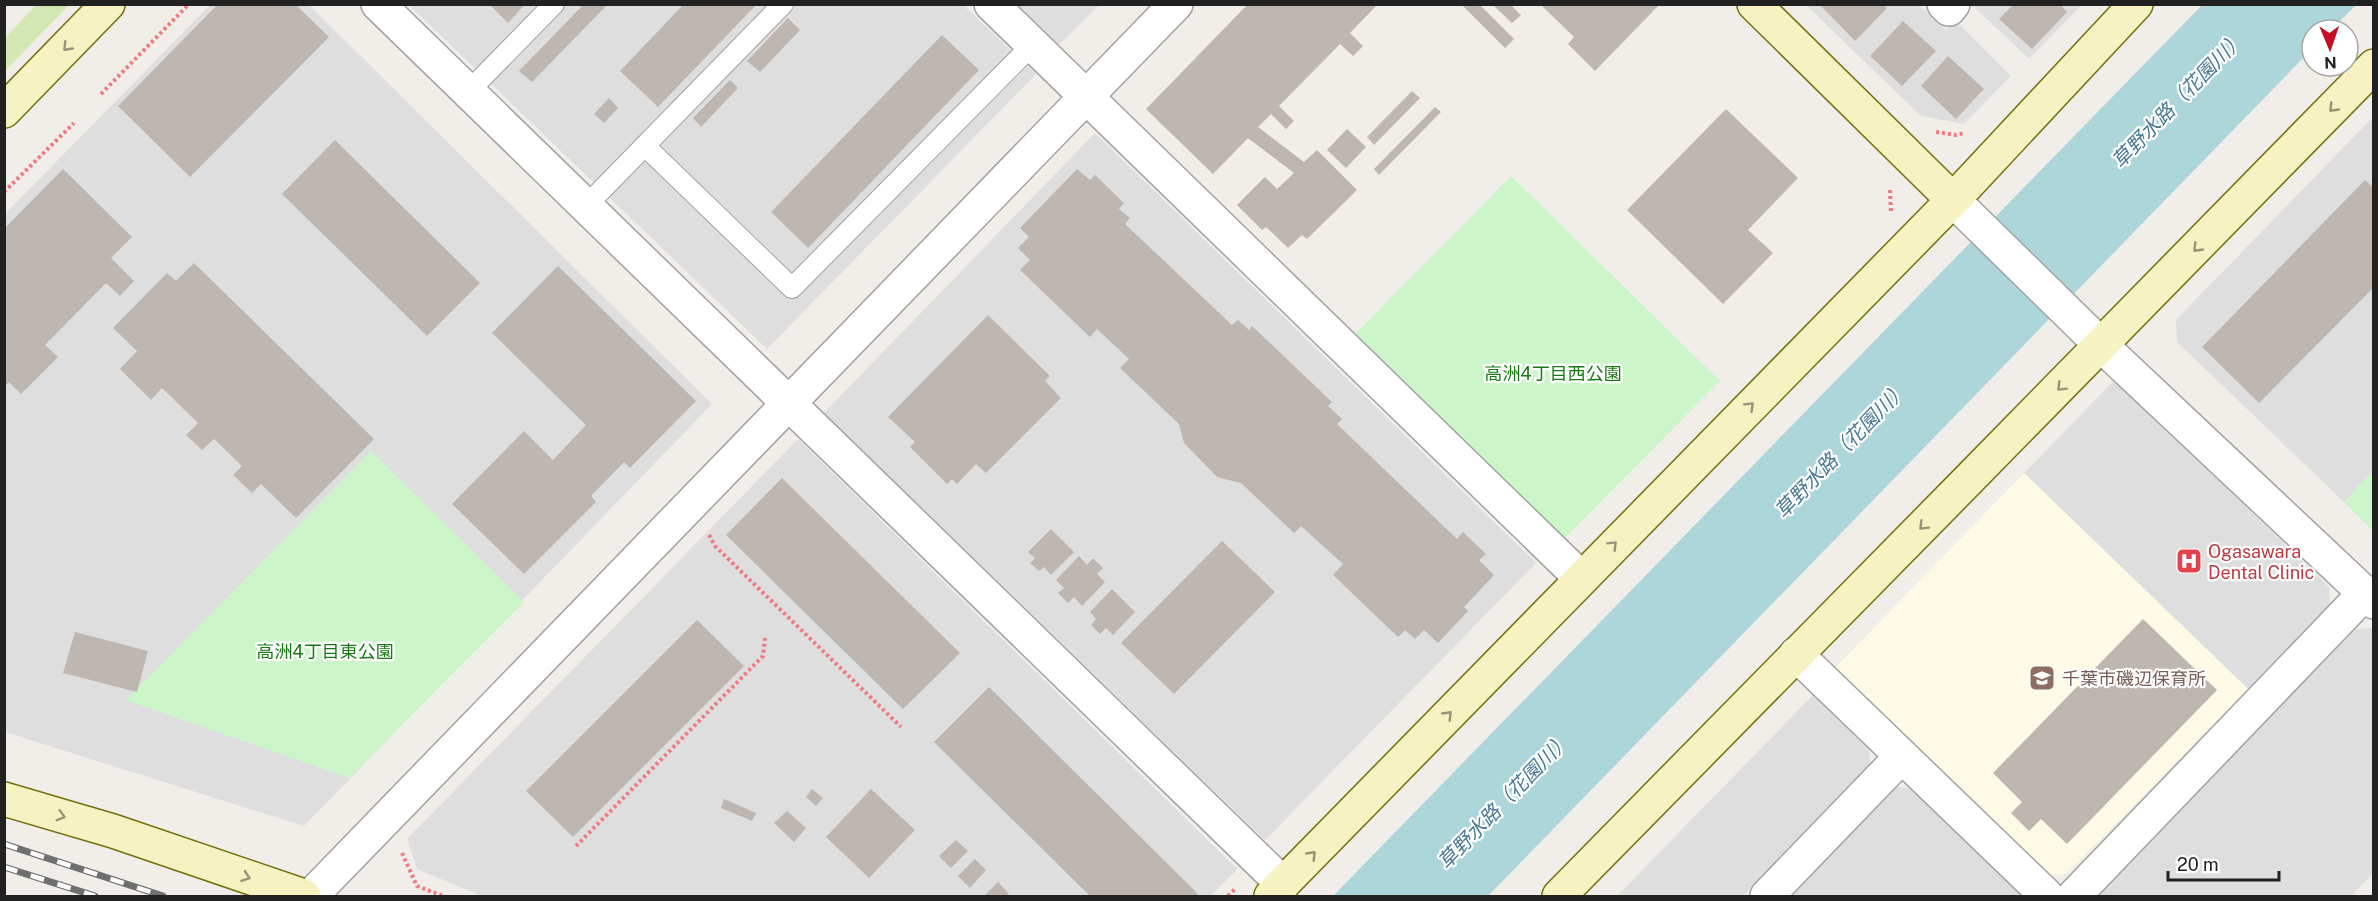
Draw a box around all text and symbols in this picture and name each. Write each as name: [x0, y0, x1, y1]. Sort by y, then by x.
north arrow: [2300, 18, 2360, 78]
water label: 草野水路（花園川）: [2107, 27, 2249, 173]
one-way arrow: [64, 39, 75, 50]
text: N: [2324, 53, 2337, 72]
one-way arrow: [2329, 100, 2340, 111]
one-way arrow: [2193, 241, 2204, 252]
park label: 高洲4丁目西公園: [1484, 363, 1622, 384]
water label: 草野水路（花園川）: [1770, 377, 1912, 523]
one-way arrow: [2057, 380, 2068, 391]
one-way arrow: [1743, 403, 1754, 413]
one-way arrow: [1920, 518, 1931, 529]
place label: Ogasawara Dental Clinic: [2208, 541, 2314, 583]
one-way arrow: [1606, 542, 1617, 553]
hospital icon: Ogasawara Dental Clinic: [2174, 546, 2204, 576]
park label: 高洲4丁目東公園: [256, 641, 394, 662]
school or university icon: 千葉市磯辺保育所: [2027, 663, 2057, 693]
place label: 千葉市磯辺保育所: [2062, 668, 2206, 689]
one-way arrow: [1440, 711, 1451, 722]
water label: 草野水路（花園川）: [1433, 728, 1575, 874]
one-way arrow: [55, 809, 66, 821]
scale bar: [2168, 844, 2279, 882]
one-way arrow: [1305, 851, 1316, 861]
text: 20 m: [2177, 854, 2219, 875]
one-way arrow: [240, 869, 251, 882]

